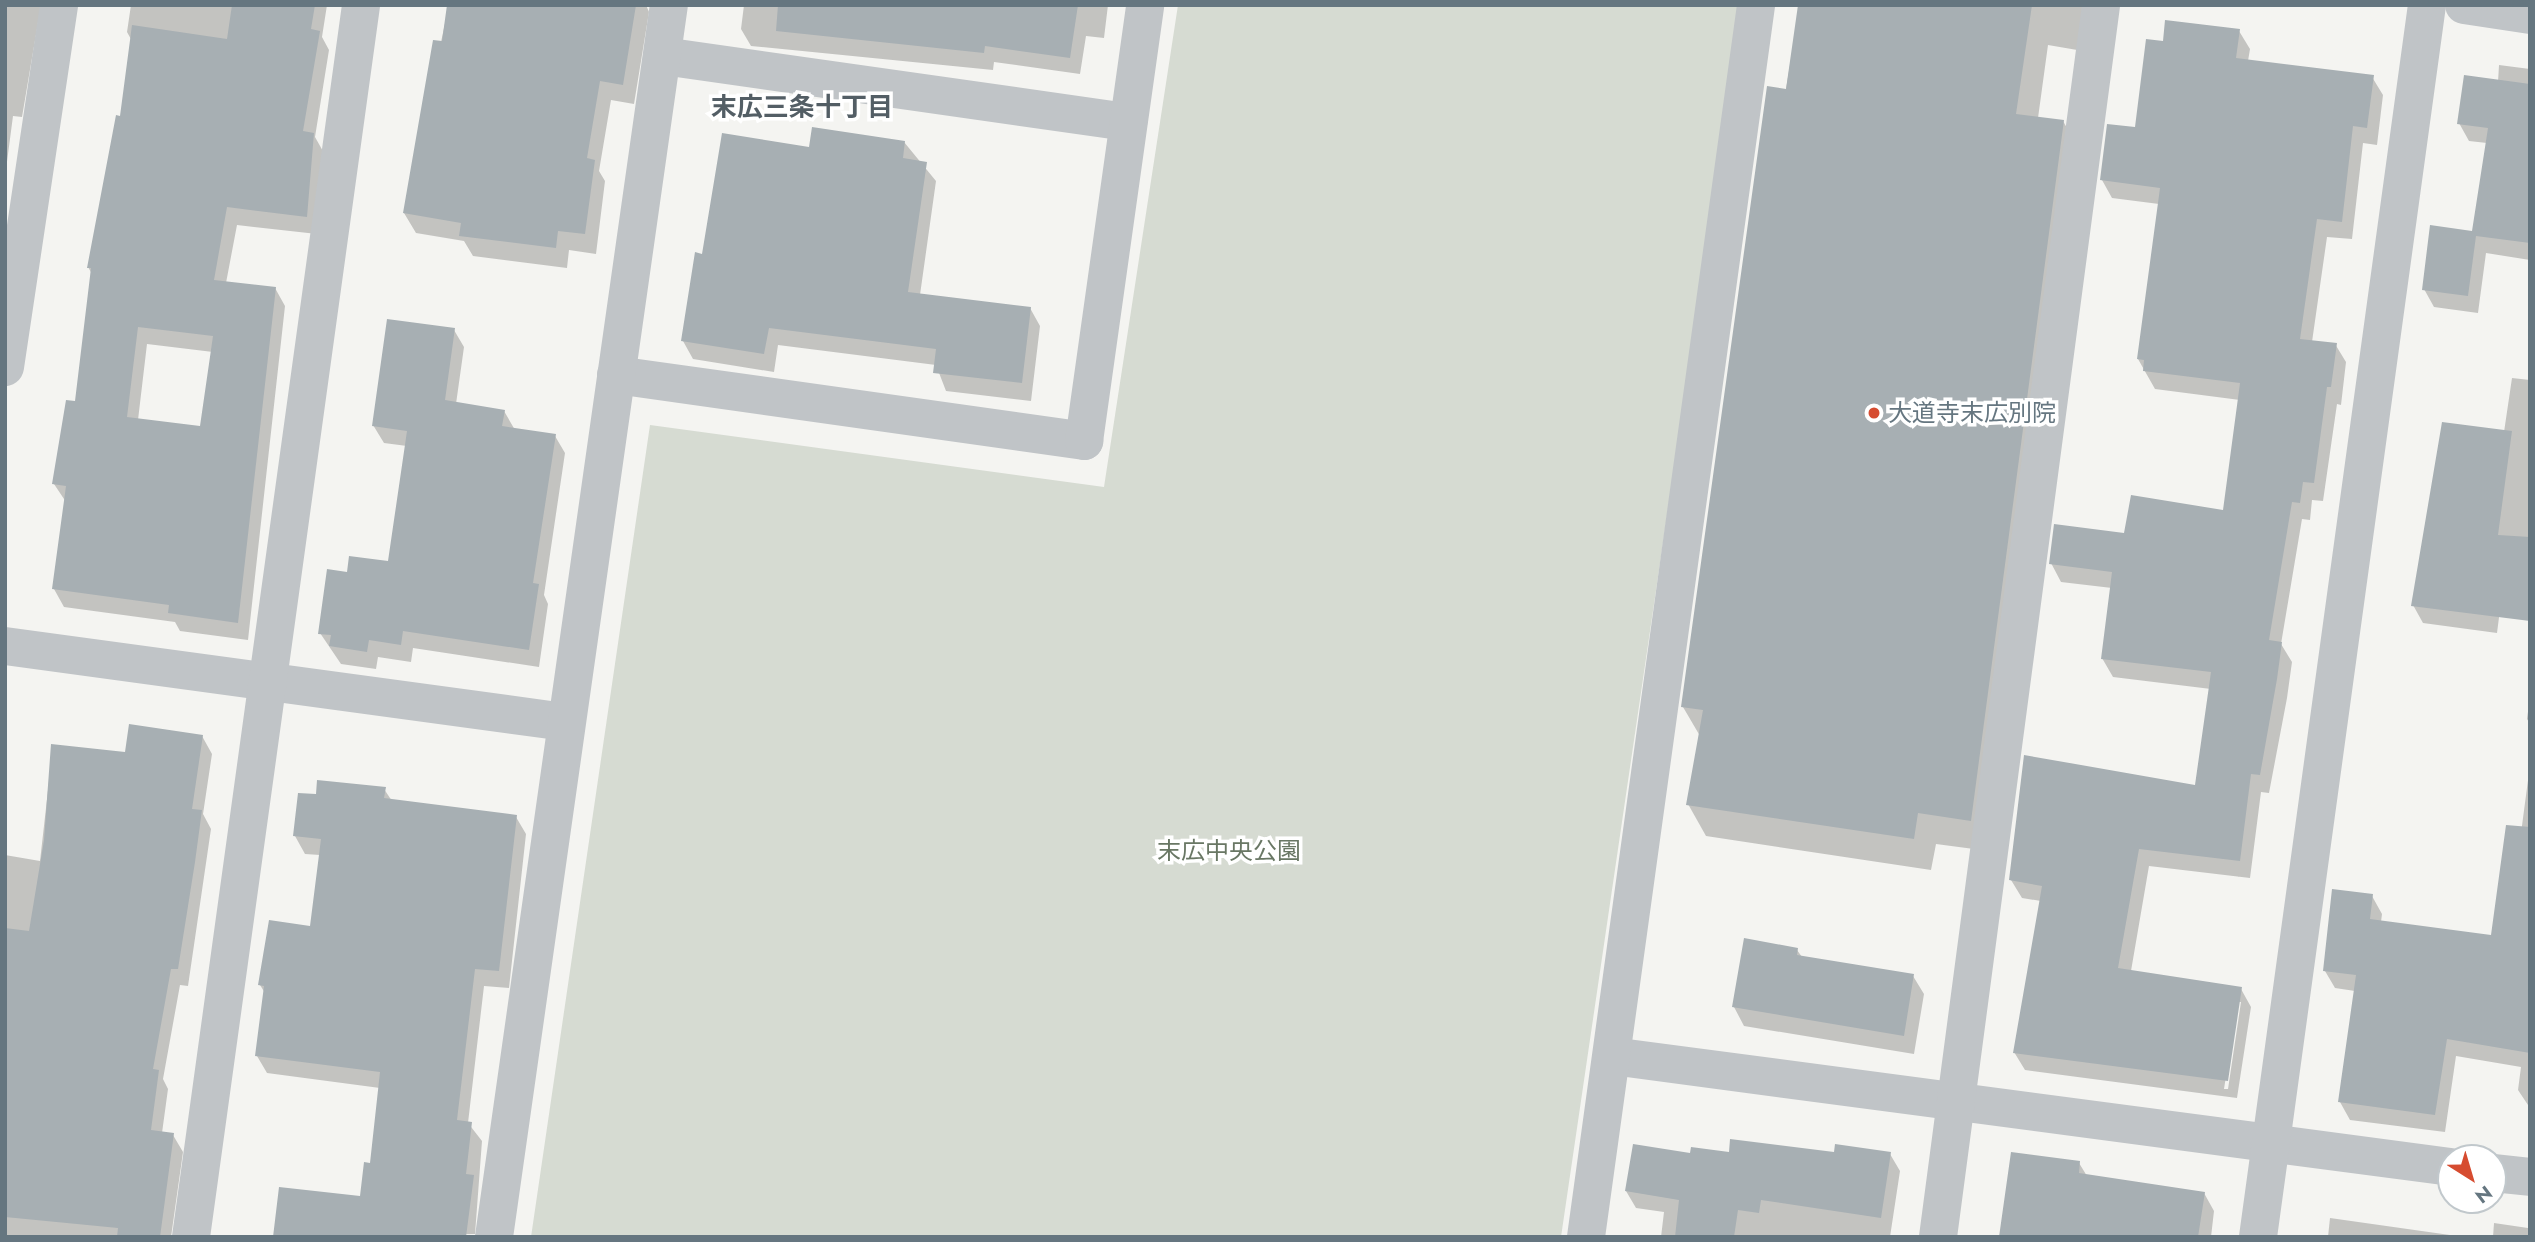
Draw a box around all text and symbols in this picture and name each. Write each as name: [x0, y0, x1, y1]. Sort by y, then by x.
district label: 末広三条十丁目: [711, 92, 893, 124]
place label: 大道寺末広別院: [1888, 399, 2056, 427]
marker: 大道寺末広別院: [1866, 405, 1882, 421]
park label: 末広中央公園: [1157, 837, 1301, 865]
north arrow: [2437, 1144, 2507, 1214]
text: N: [2470, 1179, 2498, 1210]

